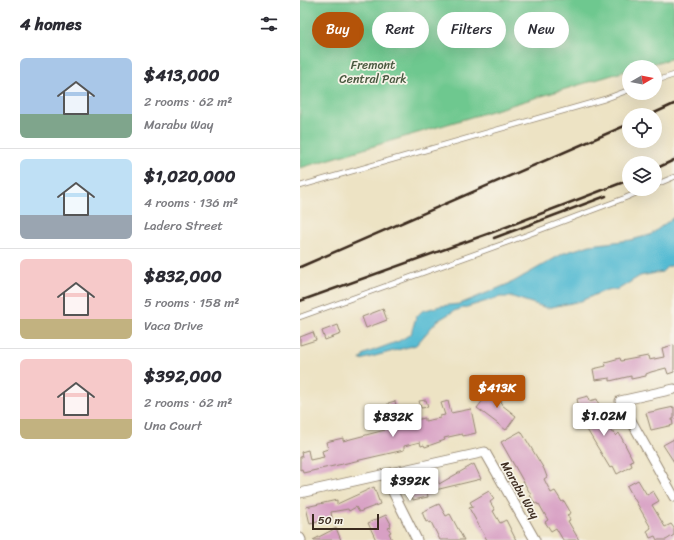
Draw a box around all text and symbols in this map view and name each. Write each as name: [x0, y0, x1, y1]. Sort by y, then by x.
text: 4 homes: [20, 9, 81, 39]
chip: Buy: [312, 12, 364, 48]
chip: Rent: [372, 12, 429, 48]
chip: Filters: [437, 12, 506, 48]
chip: New: [514, 12, 569, 48]
icon: filters: [258, 13, 280, 35]
park label: Fremont Central Park: [339, 54, 407, 90]
text: $413,000: [144, 60, 220, 90]
north arrow: [622, 60, 662, 100]
map controls: [622, 60, 662, 196]
icon: home: [52, 74, 100, 122]
text: 2 rooms · 62 m²: [144, 90, 232, 113]
button: locate: [622, 108, 662, 148]
text: Marabu Way: [144, 113, 214, 136]
button: layers: [622, 156, 662, 196]
text: $1,020,000: [144, 161, 235, 191]
icon: home: [52, 175, 100, 223]
text: 4 rooms · 136 m²: [144, 191, 238, 214]
text: Ladero Street: [144, 214, 223, 237]
text: $832,000: [144, 261, 222, 291]
icon: home: [52, 275, 100, 323]
text: 5 rooms · 158 m²: [144, 291, 239, 314]
text: Vaca Drive: [144, 314, 203, 337]
text: $392,000: [144, 361, 222, 391]
icon: home: [52, 375, 100, 423]
pin: $413K: [469, 375, 525, 409]
text: $413K: [478, 376, 516, 399]
text: 2 rooms · 62 m²: [144, 391, 232, 414]
pin: $1.02M: [571, 403, 637, 437]
pin: $832K: [365, 404, 421, 438]
text: $1.02M: [582, 404, 626, 427]
text: $832K: [373, 405, 413, 428]
text: Una Court: [144, 414, 202, 437]
street label: Marabu Way: [494, 457, 546, 524]
pin: $392K: [382, 468, 438, 502]
text: $392K: [390, 469, 430, 492]
text: 50 m: [318, 511, 343, 530]
scale bar: [312, 512, 379, 531]

